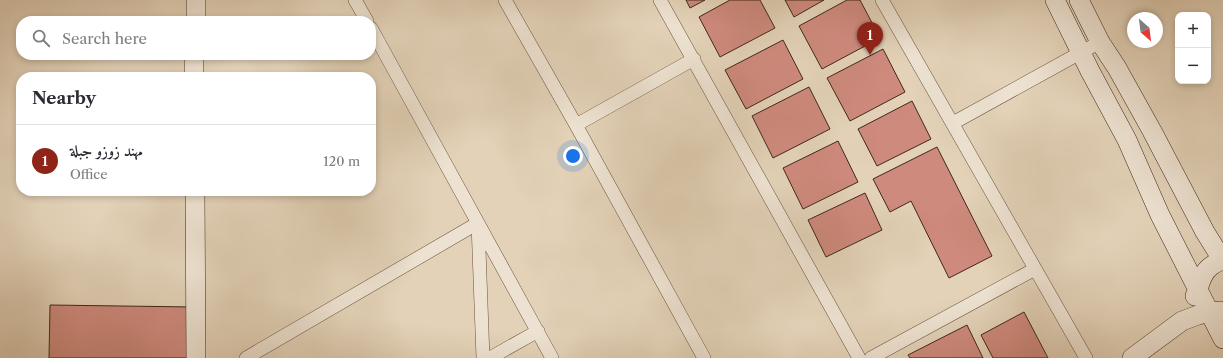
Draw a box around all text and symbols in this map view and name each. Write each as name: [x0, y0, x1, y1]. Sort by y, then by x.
north arrow: [1127, 12, 1163, 48]
map controls: [1175, 12, 1211, 84]
button: +: [1175, 12, 1211, 48]
search box: [16, 16, 376, 60]
pin: 1: [857, 22, 883, 55]
icon: search: [30, 27, 52, 49]
text: Search here: [62, 29, 147, 48]
button: −: [1175, 48, 1211, 84]
text: Nearby: [32, 88, 96, 108]
text: مهند زوزو جبلة: [70, 141, 142, 160]
your location: [563, 146, 583, 166]
text: 1: [42, 153, 48, 169]
text: 120 m: [323, 153, 360, 169]
text: Office: [70, 166, 107, 182]

